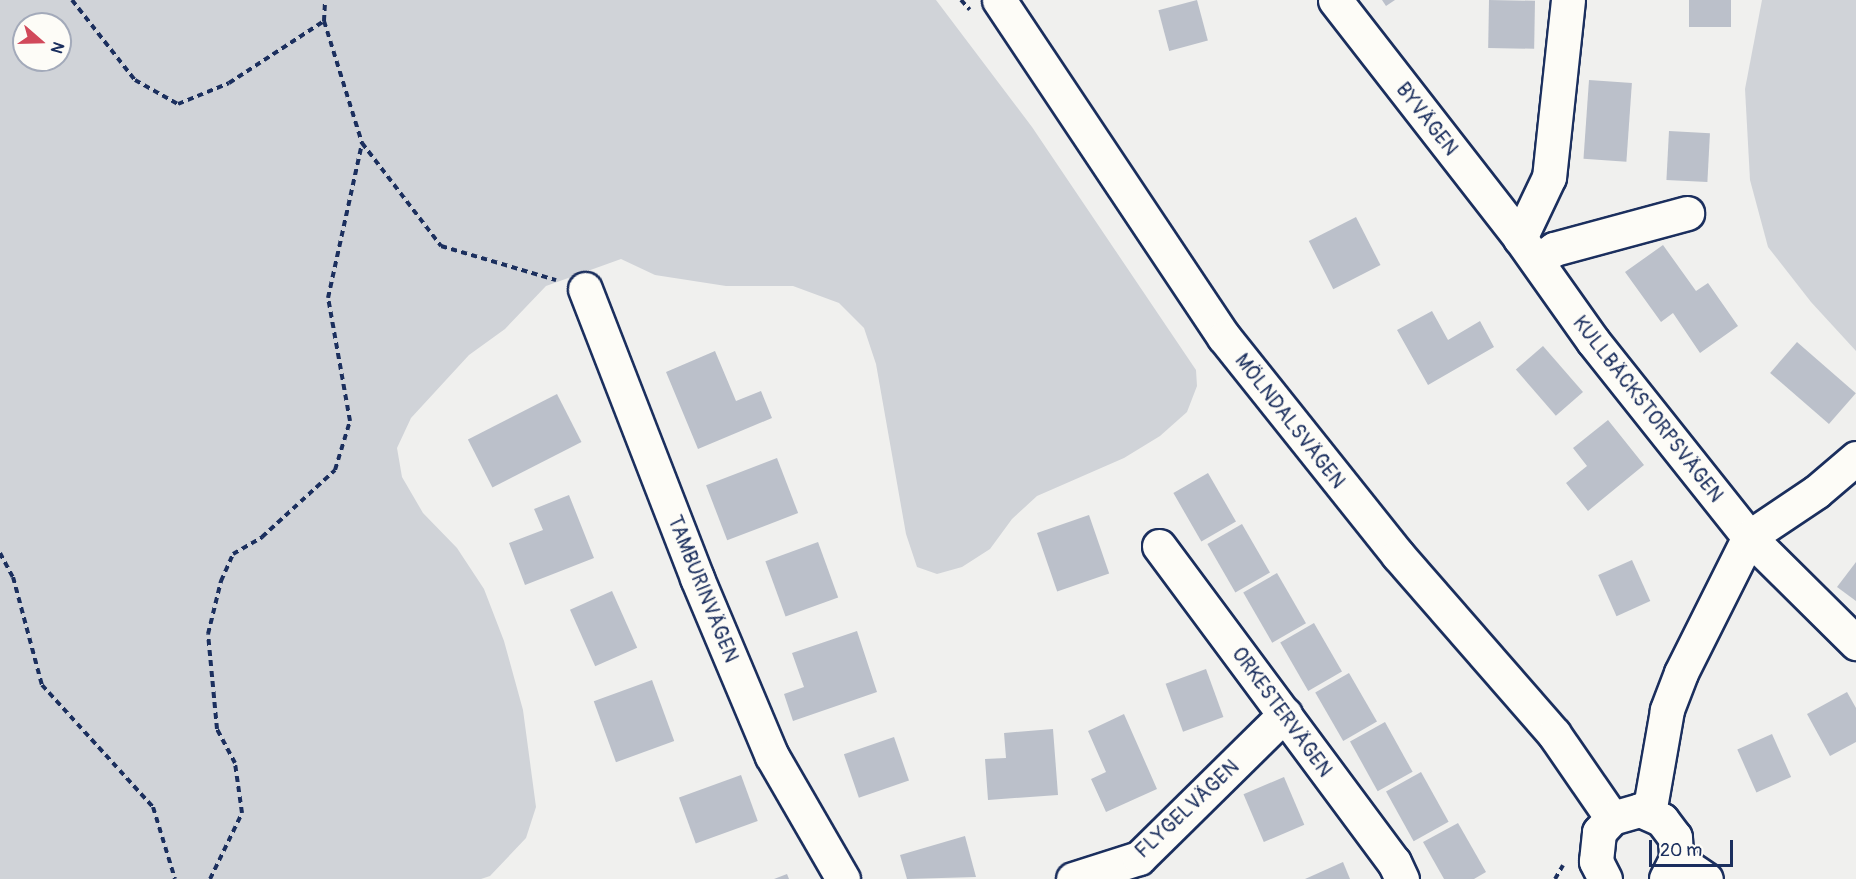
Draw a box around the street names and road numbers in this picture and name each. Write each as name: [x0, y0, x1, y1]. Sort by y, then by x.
street label: BYVÄGEN: [1391, 78, 1463, 160]
street label: KULLBÄCKSTORPSVÄGEN: [1568, 311, 1728, 507]
street label: MÖLNDALSVÄGEN: [1230, 349, 1350, 493]
street label: TAMBURINVÄGEN: [663, 512, 743, 666]
street label: ORKESTERVÄGEN: [1227, 642, 1337, 782]
street label: FLYGELVÄGEN: [1130, 755, 1244, 863]

